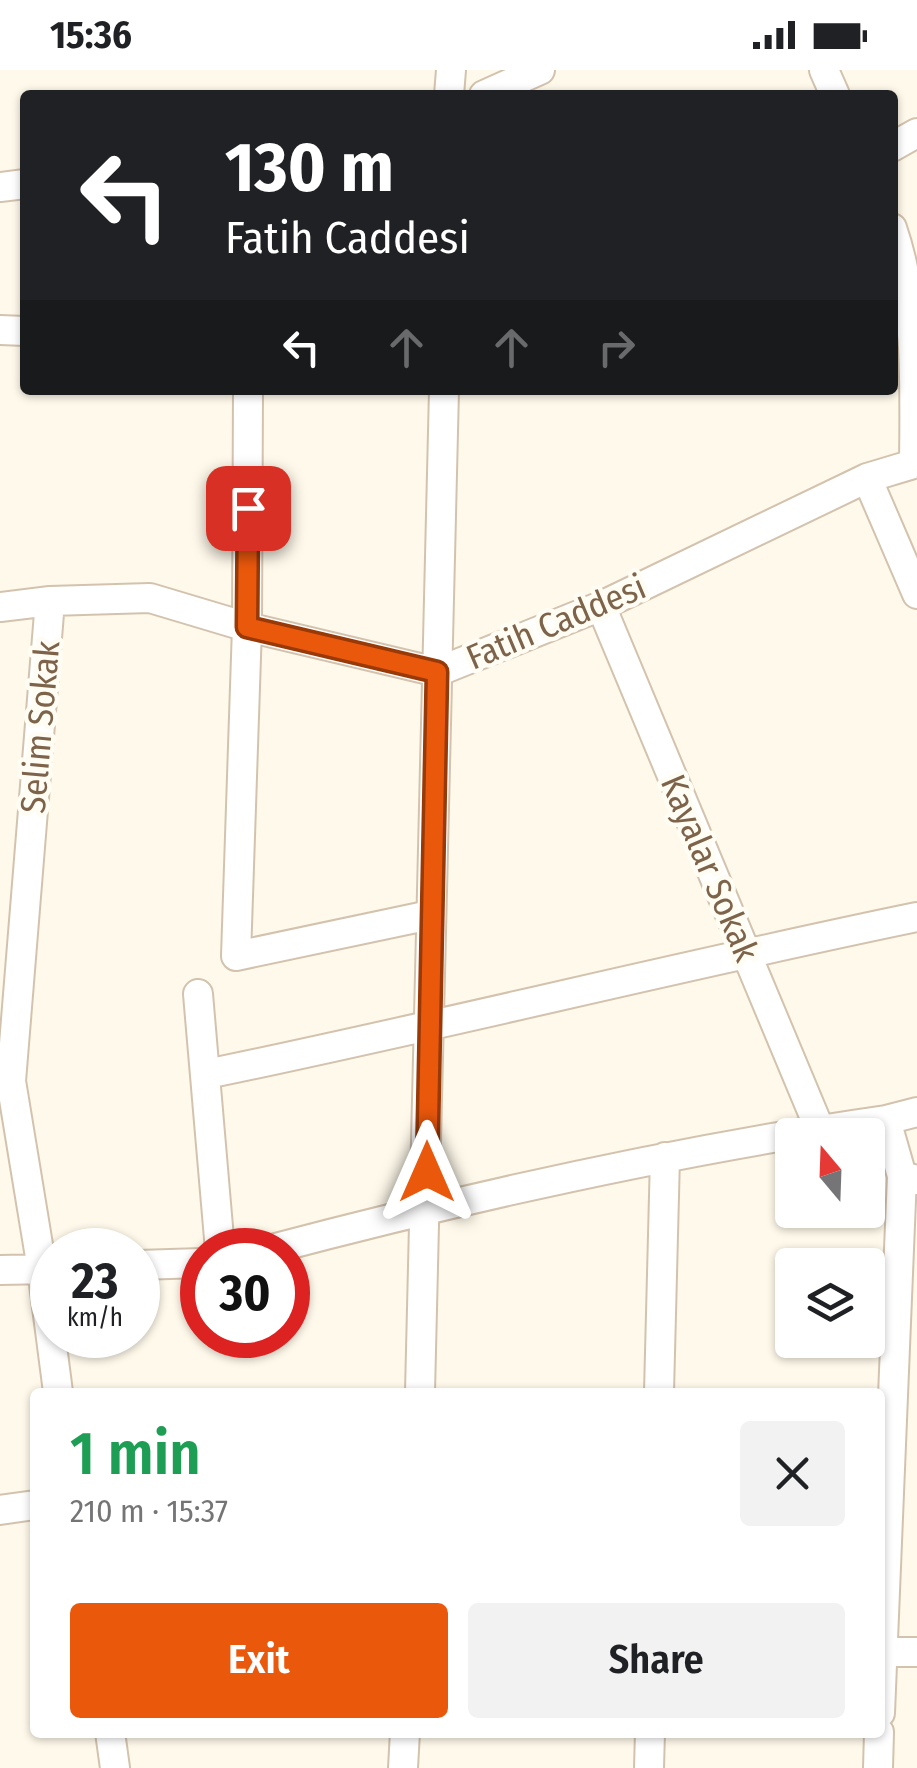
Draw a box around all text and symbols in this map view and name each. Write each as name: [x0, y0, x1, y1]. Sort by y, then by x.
text: 15:36: [50, 12, 132, 58]
text: 130 m: [225, 126, 394, 210]
icon: left: [60, 130, 190, 260]
text: Fatih Caddesi: [225, 211, 470, 265]
icon: left: [274, 320, 329, 375]
icon: ahead: [379, 320, 434, 375]
icon: ahead: [484, 320, 539, 375]
icon: right: [589, 320, 644, 375]
pin: [206, 466, 291, 551]
icon: arrive: [221, 481, 276, 536]
street label: Fatih Caddesi: [460, 565, 652, 679]
street label: Selim Sokak: [12, 638, 69, 815]
street label: Kayalar Sokak: [652, 768, 768, 968]
north arrow: [775, 1118, 885, 1228]
map controls: [775, 1118, 885, 1358]
position arrow: [375, 1120, 479, 1224]
speed limit sign: 30: [180, 1228, 310, 1358]
button: layers: [775, 1248, 885, 1358]
text: 23: [72, 1251, 118, 1311]
text: km/h: [67, 1303, 123, 1333]
text: 1 min: [70, 1418, 201, 1490]
button: close: [740, 1421, 845, 1526]
text: 210 m · 15:37: [70, 1492, 228, 1530]
button: Exit: [70, 1603, 448, 1718]
button: Share: [468, 1603, 845, 1718]

